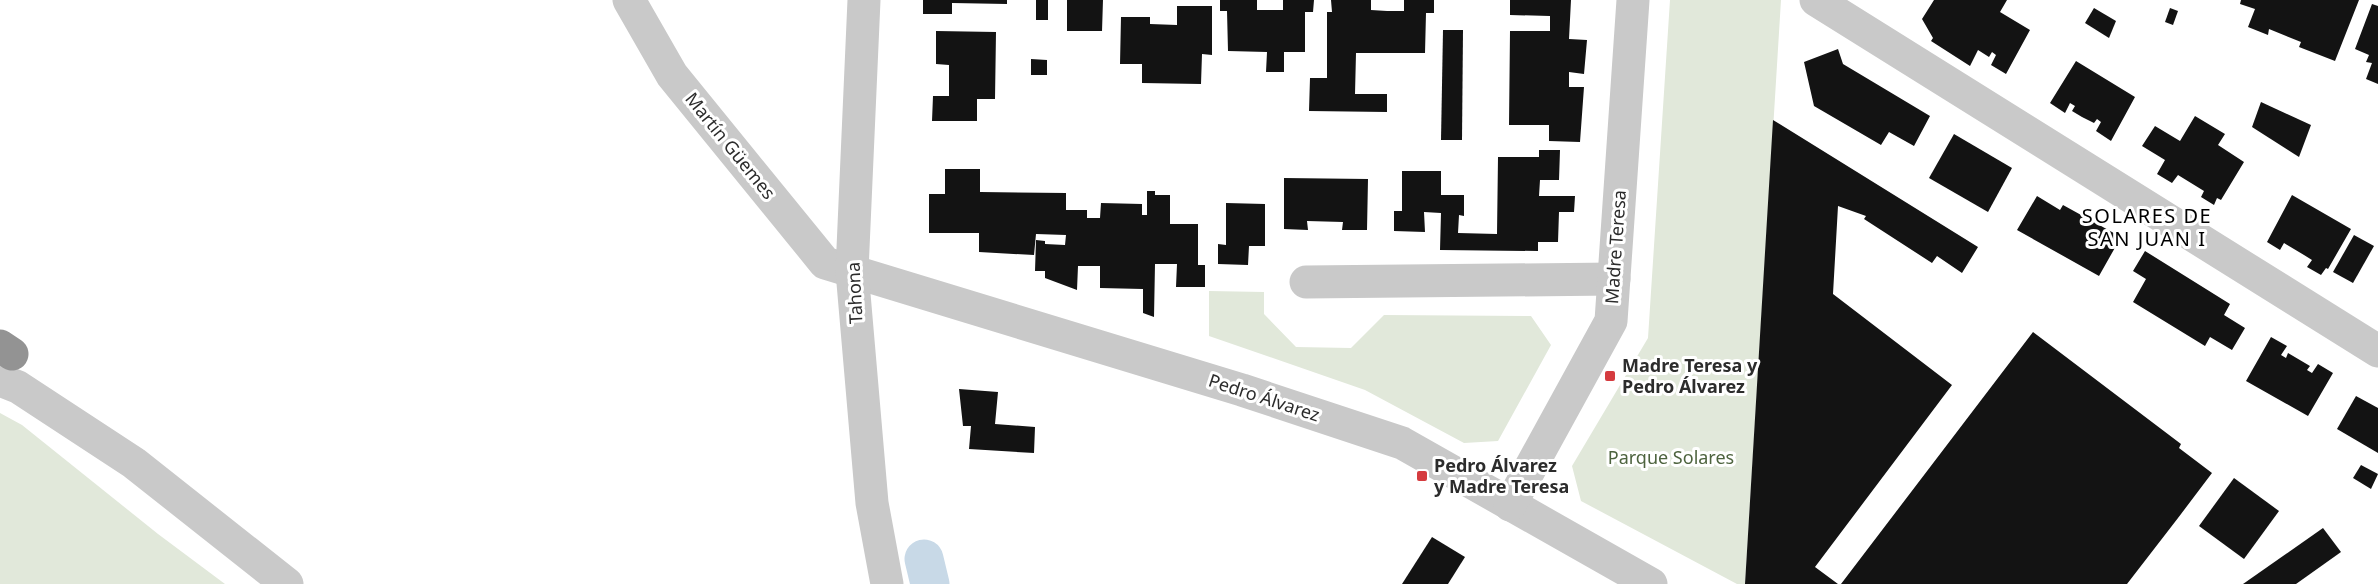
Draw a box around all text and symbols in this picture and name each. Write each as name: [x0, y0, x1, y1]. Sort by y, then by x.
street label: Martín Güemes: [680, 87, 781, 204]
street label: Madre Teresa: [1599, 189, 1631, 305]
district label: SOLARES DE SAN JUAN I: [2082, 202, 2212, 252]
street label: Tahona: [840, 262, 868, 325]
place label: Madre Teresa y Pedro Álvarez: [1622, 353, 1758, 398]
street label: Pedro Álvarez: [1206, 368, 1323, 426]
marker: Madre Teresa y Pedro Álvarez: [1603, 369, 1617, 383]
park label: Parque Solares: [1608, 445, 1734, 469]
place label: Pedro Álvarez y Madre Teresa: [1434, 453, 1569, 498]
marker: Pedro Álvarez y Madre Teresa: [1415, 469, 1429, 483]

